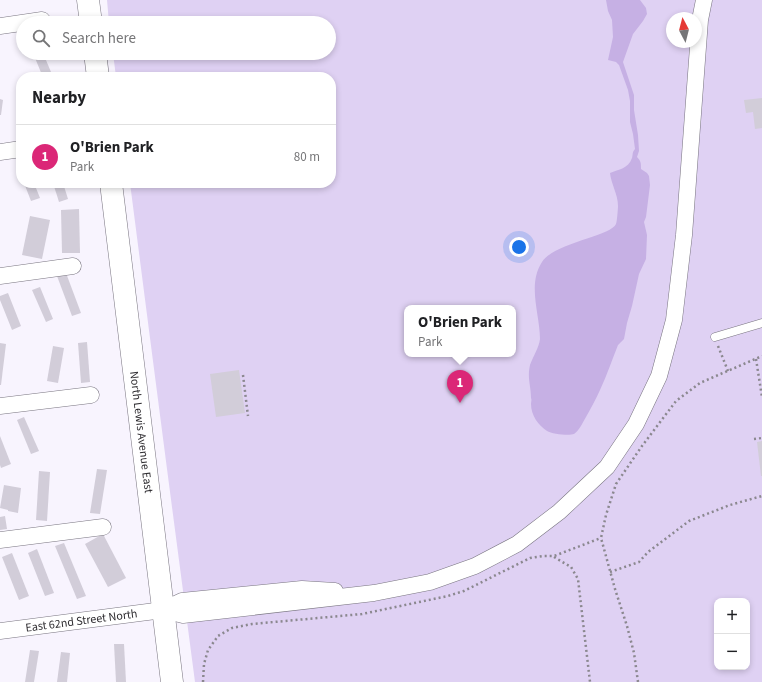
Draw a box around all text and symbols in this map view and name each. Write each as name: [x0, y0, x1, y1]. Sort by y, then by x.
north arrow: [666, 12, 702, 48]
search box: [16, 16, 336, 60]
icon: search: [30, 27, 52, 49]
text: Search here: [62, 28, 136, 49]
text: Nearby: [32, 86, 86, 110]
text: O'Brien Park: [70, 137, 154, 158]
text: 1: [42, 148, 48, 166]
text: 80 m: [294, 148, 320, 166]
text: Park: [70, 158, 94, 176]
your location: [509, 237, 529, 257]
popup: [404, 305, 516, 357]
text: O'Brien Park: [418, 312, 502, 333]
text: Park: [418, 333, 442, 351]
street label: North Lewis Avenue East: [126, 370, 157, 494]
pin: 1: [447, 370, 473, 403]
map controls: [714, 598, 750, 670]
button: +: [714, 598, 750, 634]
street label: East 62nd Street North: [24, 605, 138, 636]
button: −: [714, 634, 750, 670]

